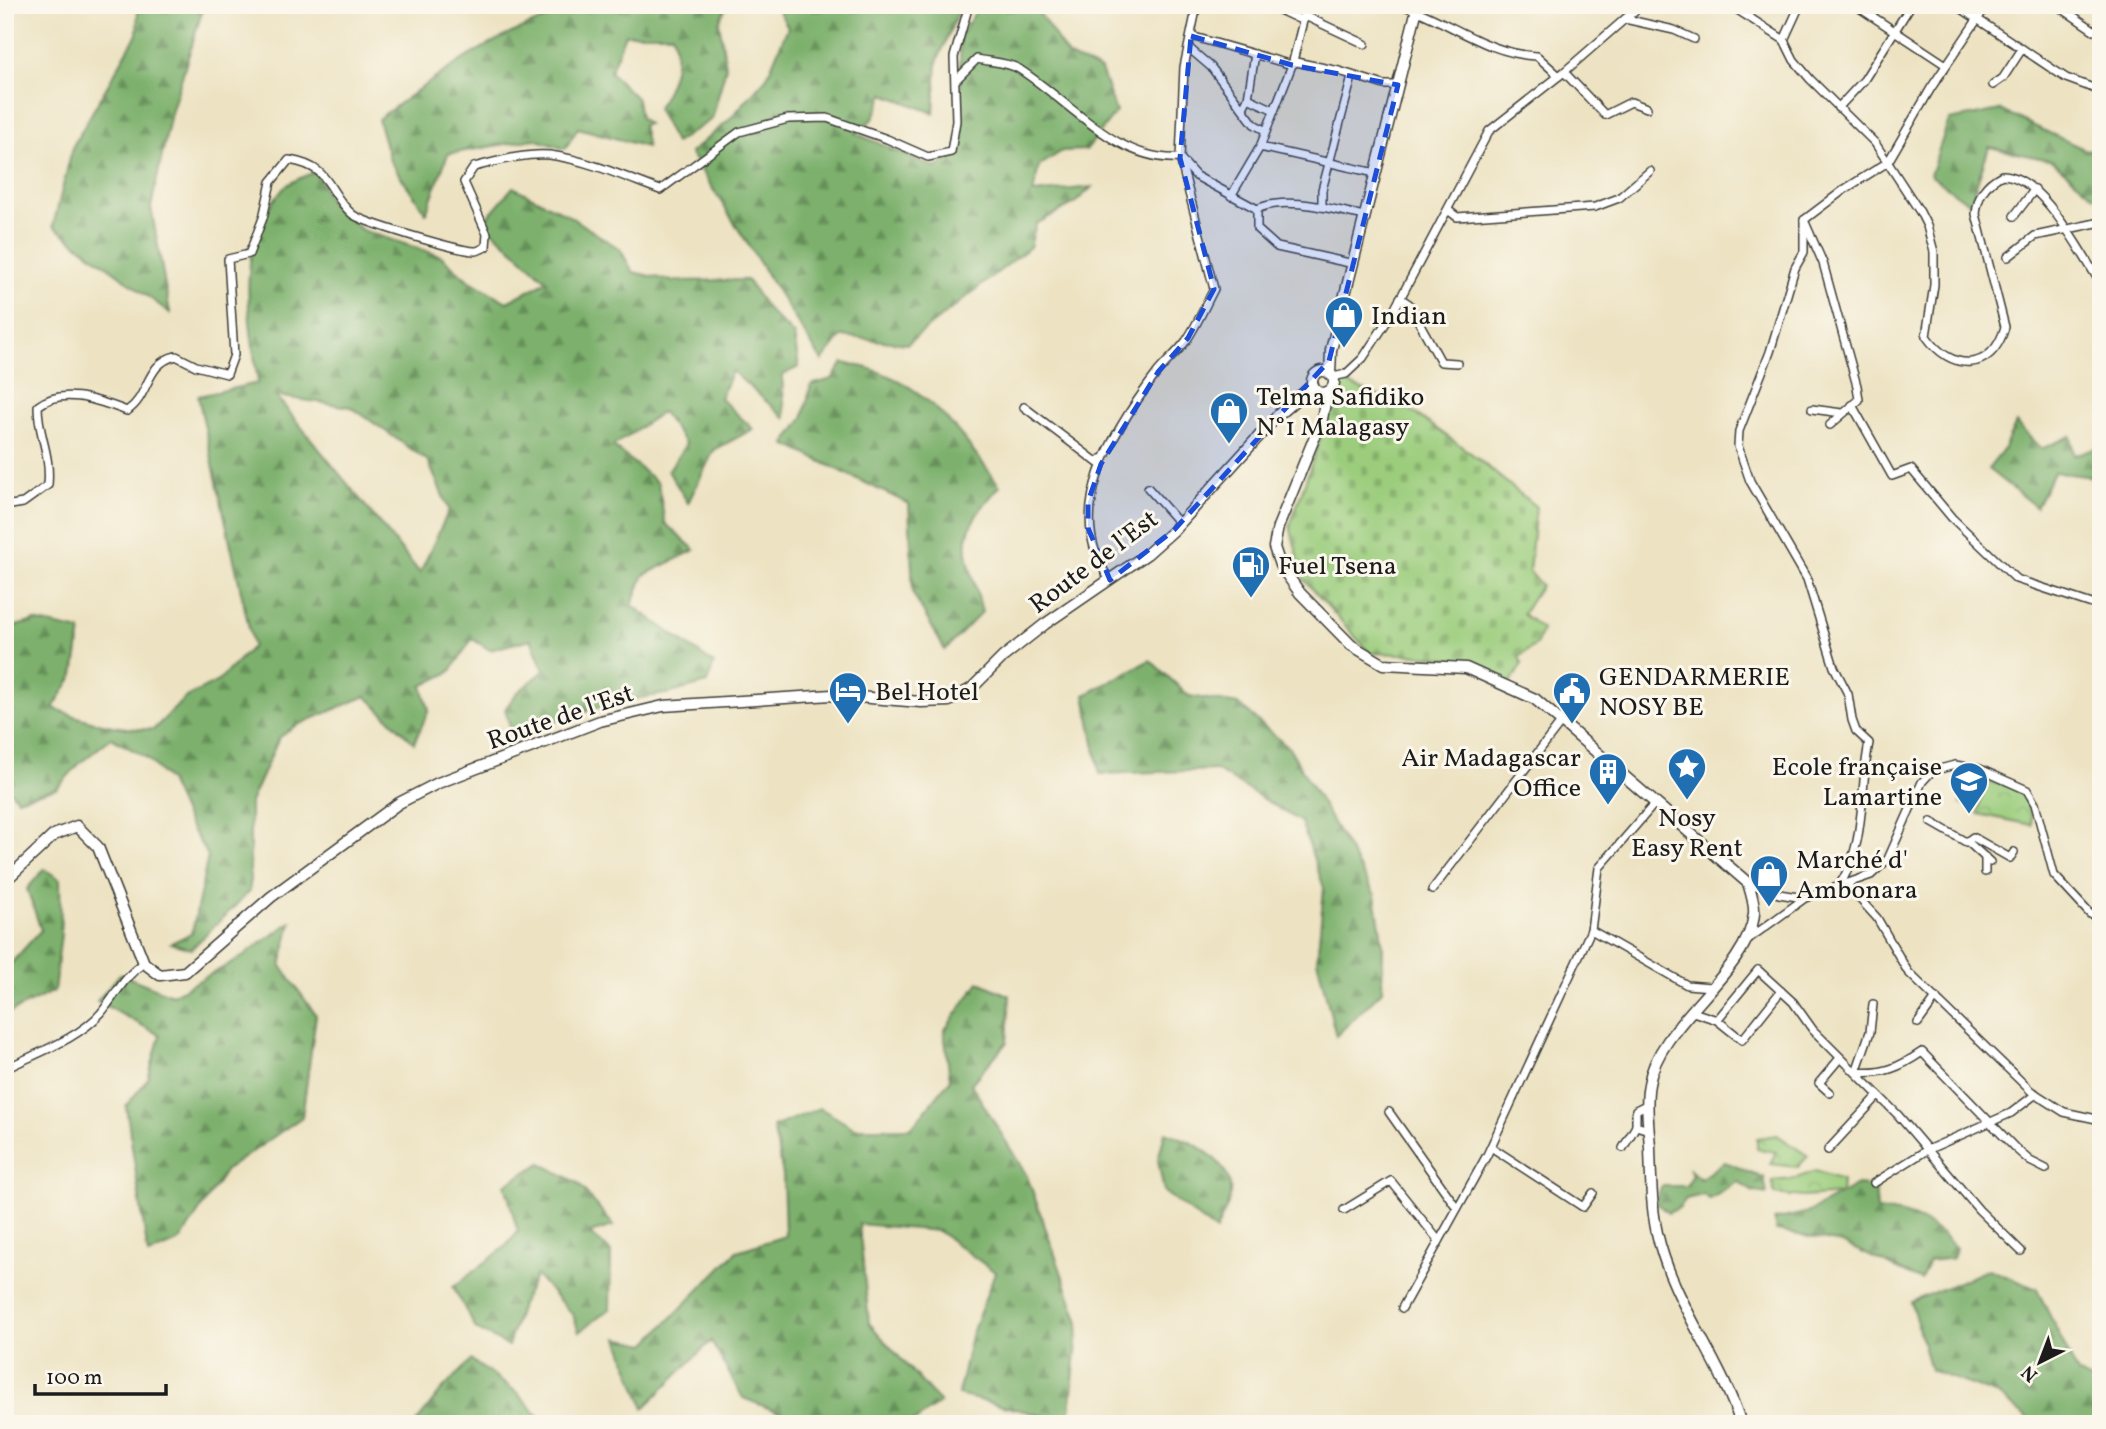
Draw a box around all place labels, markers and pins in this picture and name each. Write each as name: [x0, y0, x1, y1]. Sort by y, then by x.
shop icon: Indian: [1323, 294, 1365, 349]
place label: Indian: [1371, 299, 1447, 335]
place label: Telma Safidiko N°1 Malagasy: [1256, 380, 1424, 446]
shop icon: Telma Safidiko N°1 Malagasy: [1208, 390, 1250, 445]
fuel station icon: Fuel Tsena: [1230, 544, 1272, 599]
place label: Fuel Tsena: [1278, 549, 1397, 585]
place label: GENDARMERIE NOSY BE: [1599, 660, 1790, 726]
hotel icon: Bel Hotel: [827, 670, 869, 725]
public building icon: GENDARMERIE NOSY BE: [1551, 670, 1593, 725]
place label: Bel Hotel: [875, 675, 979, 711]
place label: Air Madagascar Office: [1401, 741, 1581, 807]
place icon: Nosy Easy Rent: [1666, 746, 1708, 801]
place label: Ecole française Lamartine: [1772, 750, 1942, 816]
building icon: Air Madagascar Office: [1587, 751, 1629, 806]
school or university icon: Ecole française Lamartine: [1948, 760, 1990, 815]
place label: Nosy Easy Rent: [1631, 801, 1743, 867]
place label: Marché d' Ambonara: [1796, 843, 1918, 909]
shop icon: Marché d' Ambonara: [1748, 853, 1790, 908]

